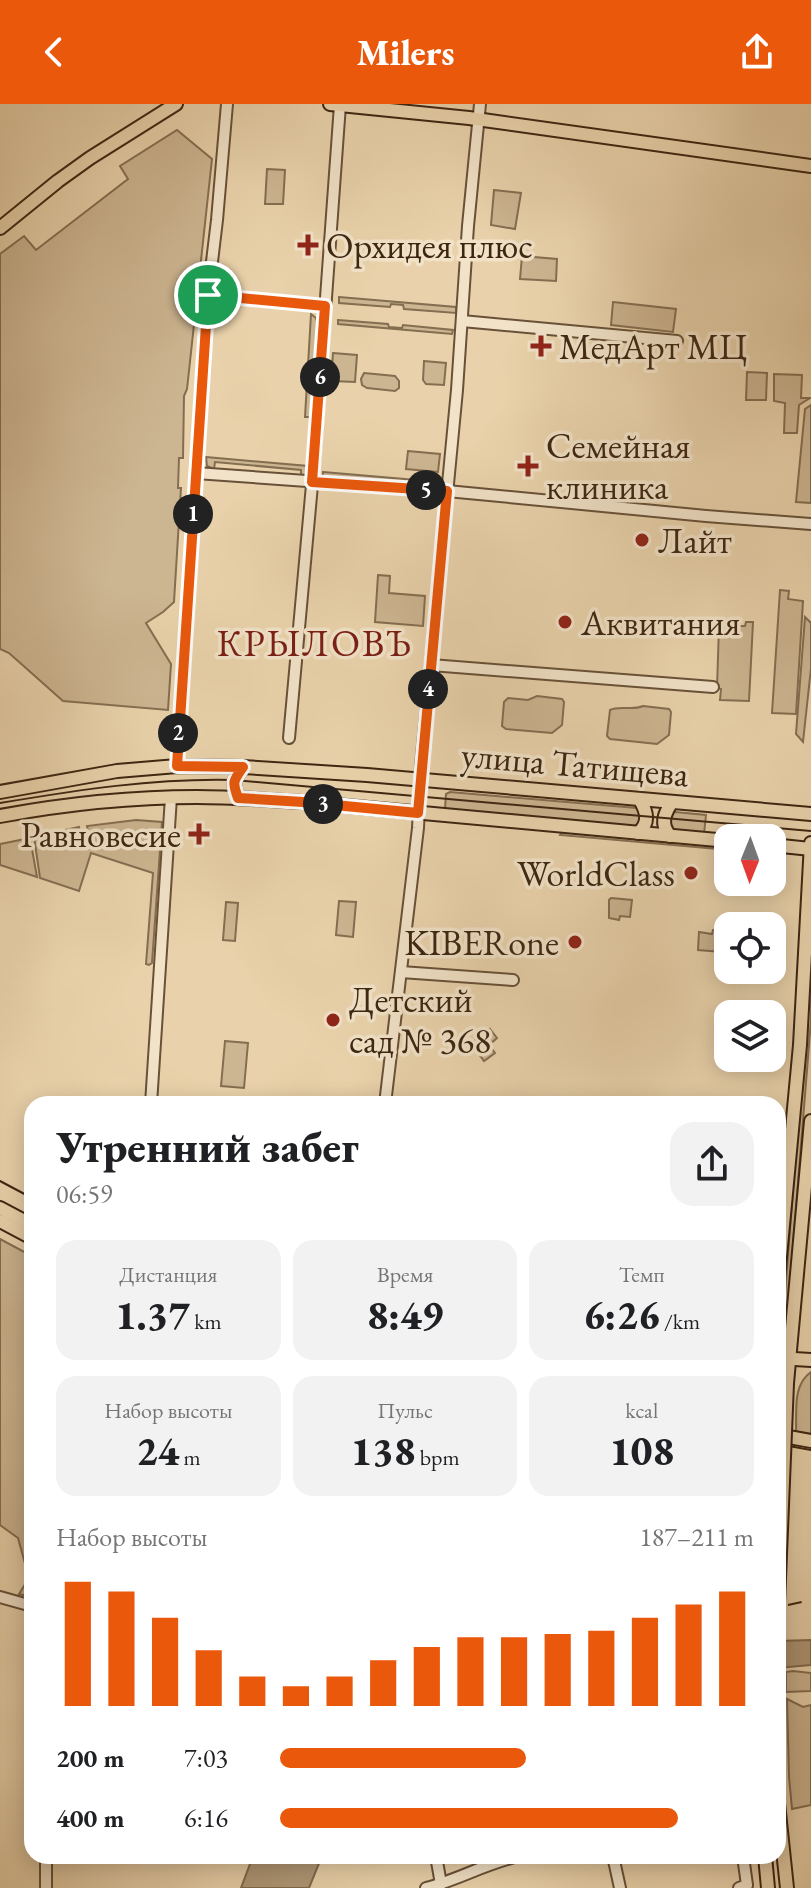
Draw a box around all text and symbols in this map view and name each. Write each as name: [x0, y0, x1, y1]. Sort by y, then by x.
text: Milers: [356, 29, 455, 76]
icon: back: [32, 30, 76, 74]
icon: share: [735, 30, 779, 74]
place label: Орхидея плюс: [326, 222, 533, 269]
marker: Орхидея плюс: [297, 234, 319, 256]
pin: [174, 261, 242, 329]
icon: arrive: [186, 273, 230, 317]
place label: МедАрт МЦ: [559, 323, 747, 370]
marker: МедАрт МЦ: [530, 335, 552, 357]
pin: 6: [300, 357, 340, 397]
text: 6: [314, 362, 326, 391]
place label: Семейная клиника: [546, 422, 690, 510]
marker: Семейная клиника: [517, 455, 539, 477]
pin: 5: [406, 470, 446, 510]
text: 5: [420, 475, 432, 504]
pin: 1: [173, 494, 213, 534]
text: 1: [187, 499, 199, 528]
place label: Лайт: [658, 517, 732, 564]
marker: Лайт: [633, 531, 651, 549]
place label: Аквитания: [580, 599, 740, 646]
marker: Аквитания: [556, 613, 574, 631]
district label: КРЫЛОВЪ: [217, 618, 413, 667]
pin: 4: [408, 669, 448, 709]
text: 4: [422, 674, 434, 703]
pin: 2: [158, 713, 198, 753]
text: 2: [172, 718, 184, 747]
street label: улица Татищева: [459, 731, 691, 797]
pin: 3: [303, 784, 343, 824]
text: 3: [317, 789, 329, 818]
place label: Равновесие: [21, 811, 181, 858]
marker: Равновесие: [188, 823, 210, 845]
north arrow: [714, 824, 786, 896]
map controls: [714, 824, 786, 1072]
place label: WorldClass: [517, 850, 675, 897]
marker: WorldClass: [682, 864, 700, 882]
button: locate: [714, 912, 786, 984]
place label: KIBERone: [404, 919, 559, 966]
marker: KIBERone: [566, 933, 584, 951]
place label: Детский сад № 368: [349, 976, 491, 1064]
button: layers: [714, 1000, 786, 1072]
marker: Детский сад № 368: [324, 1011, 342, 1029]
text: Утренний забег: [56, 1118, 359, 1175]
button: share: [670, 1122, 754, 1206]
text: 06:59: [56, 1177, 112, 1211]
text: Дистанция: [119, 1260, 217, 1289]
text: Время: [377, 1260, 433, 1289]
text: Темп: [619, 1260, 665, 1289]
text: 1.37: [115, 1289, 190, 1341]
text: 8:49: [367, 1289, 443, 1341]
text: 6:26: [583, 1289, 660, 1341]
text: km: [190, 1307, 222, 1336]
text: /km: [660, 1307, 700, 1336]
text: Набор высоты: [104, 1396, 232, 1425]
text: Пульс: [377, 1396, 433, 1425]
text: kcal: [625, 1396, 658, 1425]
text: 24: [136, 1425, 179, 1477]
text: 138: [350, 1425, 415, 1477]
text: 108: [609, 1425, 674, 1477]
text: m: [179, 1443, 201, 1472]
text: bpm: [415, 1443, 460, 1472]
text: Набор высоты: [56, 1520, 207, 1554]
text: 187–211 m: [639, 1520, 754, 1554]
text: 200 m: [56, 1741, 124, 1775]
text: 7:03: [184, 1741, 228, 1775]
text: 400 m: [56, 1801, 124, 1835]
text: 6:16: [184, 1801, 228, 1835]

